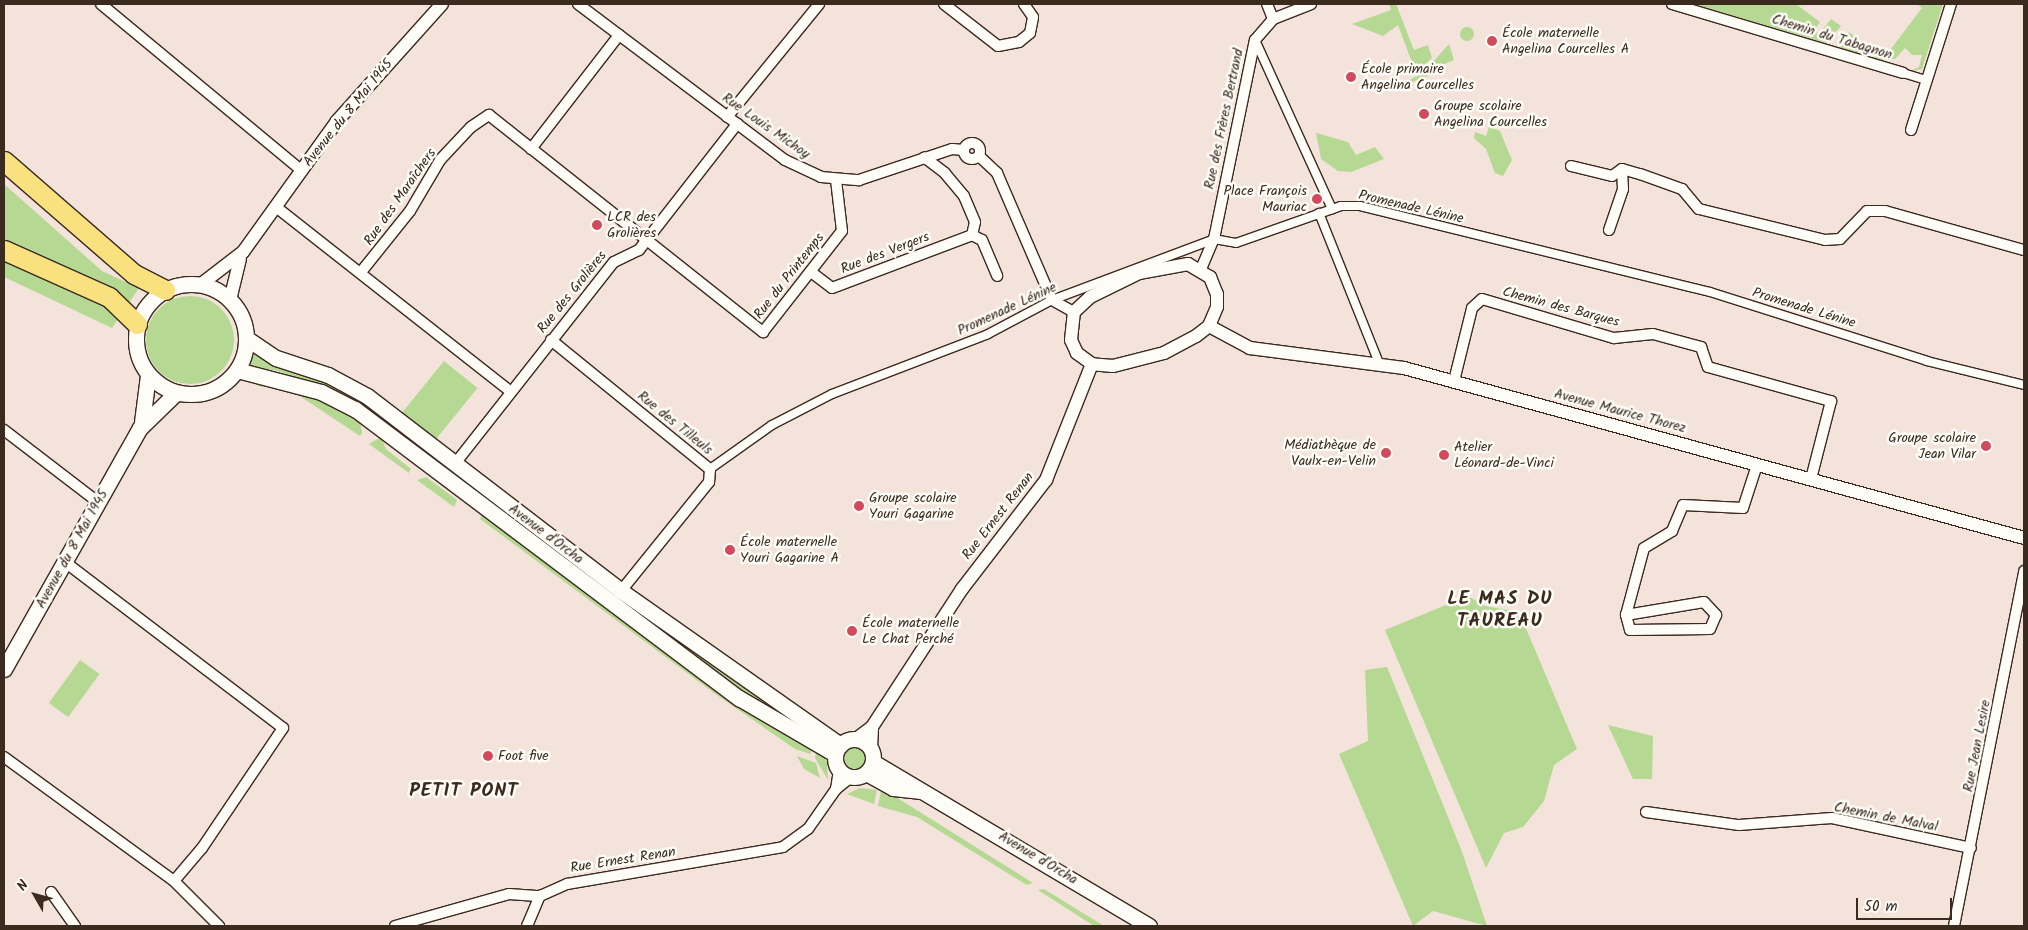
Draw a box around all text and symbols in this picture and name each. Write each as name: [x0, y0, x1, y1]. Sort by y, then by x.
street label: Chemin du Tabagnon: [1770, 11, 1894, 63]
place label: École maternelle Angelina Courcelles A: [1502, 25, 1629, 58]
marker: École maternelle Angelina Courcelles A: [1486, 35, 1498, 47]
street label: Rue des Frères Bertrand: [1201, 47, 1247, 191]
street label: Avenue du 8 Mai 1945: [300, 56, 396, 170]
place label: École primaire Angelina Courcelles: [1361, 61, 1474, 94]
marker: École primaire Angelina Courcelles: [1345, 71, 1357, 83]
street label: Rue Louis Michoy: [719, 89, 813, 163]
place label: Groupe scolaire Angelina Courcelles: [1434, 98, 1547, 130]
marker: Groupe scolaire Angelina Courcelles: [1418, 108, 1430, 120]
street label: Rue des Maraîchers: [360, 145, 440, 249]
place label: Place François Mauriac: [1223, 183, 1307, 216]
street label: Promenade Lénine: [1357, 187, 1465, 227]
marker: Place François Mauriac: [1311, 193, 1323, 205]
place label: LCR des Grolières: [607, 209, 656, 242]
marker: LCR des Grolières: [591, 219, 603, 231]
street label: Rue des Vergers: [838, 228, 932, 278]
street label: Rue du Printemps: [750, 230, 828, 322]
street label: Rue des Grolières: [534, 247, 610, 337]
street label: Promenade Lénine: [955, 279, 1059, 339]
street label: Chemin des Barques: [1501, 283, 1621, 331]
street label: Promenade Lénine: [1750, 284, 1858, 332]
street label: Avenue Maurice Thorez: [1552, 385, 1688, 437]
street label: Rue des Tilleuls: [634, 388, 716, 458]
place label: Groupe scolaire Jean Vilar: [1888, 430, 1976, 462]
place label: Médiathèque de Vaulx-en-Velin: [1284, 437, 1376, 470]
place label: Atelier Léonard-de-Vinci: [1454, 439, 1554, 472]
marker: Groupe scolaire Jean Vilar: [1980, 440, 1992, 452]
marker: Médiathèque de Vaulx-en-Velin: [1380, 447, 1392, 459]
marker: Atelier Léonard-de-Vinci: [1438, 449, 1450, 461]
street label: Rue Ernest Renan: [959, 469, 1037, 563]
street label: Avenue du 8 Mai 1945: [32, 487, 112, 611]
place label: Groupe scolaire Youri Gagarine: [869, 490, 957, 522]
street label: Avenue d'Orcha: [505, 500, 587, 568]
marker: Groupe scolaire Youri Gagarine: [853, 500, 865, 512]
place label: École maternelle Youri Gagarine A: [740, 534, 839, 566]
marker: École maternelle Youri Gagarine A: [724, 544, 736, 556]
district label: LE MAS DU TAUREAU: [1446, 589, 1554, 633]
place label: École maternelle Le Chat Perché: [862, 615, 959, 648]
marker: École maternelle Le Chat Perché: [846, 625, 858, 637]
street label: Rue Jean Lesire: [1960, 699, 1994, 793]
place label: Foot five: [498, 748, 549, 764]
marker: Foot five: [482, 750, 494, 762]
district label: PETIT PONT: [408, 781, 520, 803]
street label: Chemin de Malval: [1833, 799, 1939, 835]
street label: Avenue d'Orcha: [995, 828, 1081, 888]
street label: Rue Ernest Renan: [569, 843, 677, 877]
north arrow: [10, 870, 60, 920]
text: N: [12, 876, 35, 896]
scale bar: [1858, 888, 1954, 920]
text: 50 m: [1864, 895, 1898, 919]

